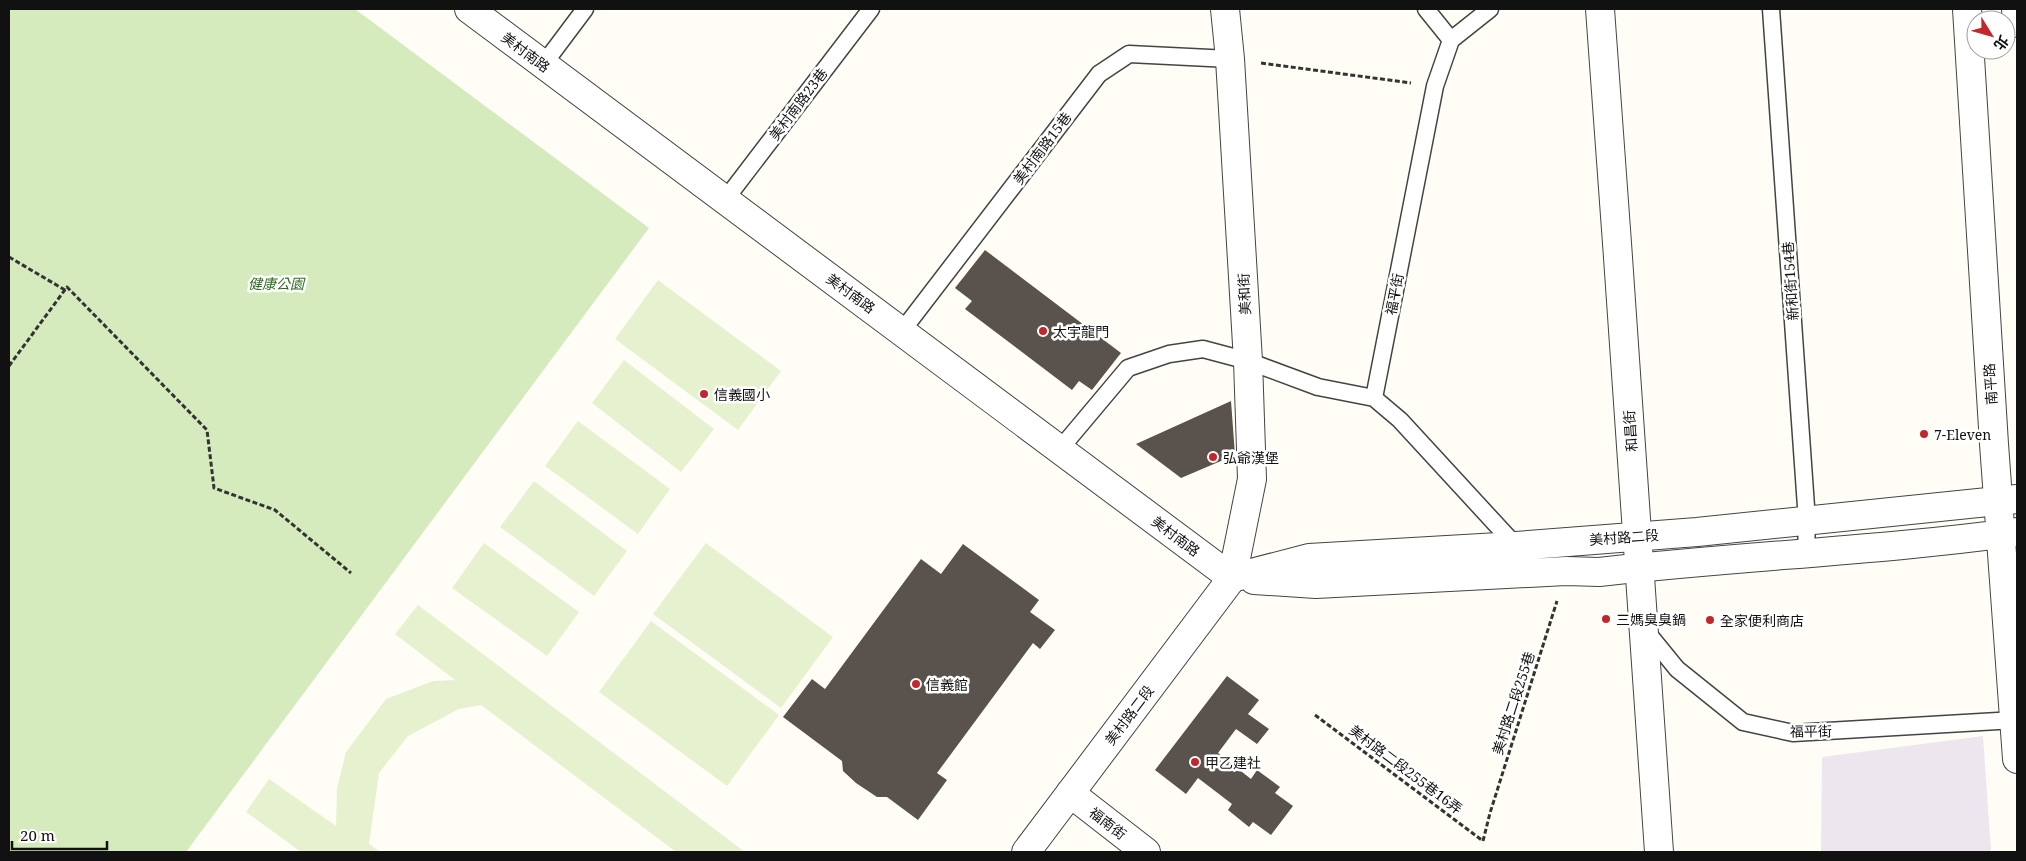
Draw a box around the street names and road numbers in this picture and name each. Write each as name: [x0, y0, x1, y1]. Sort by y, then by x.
street label: 美村南路: [498, 28, 554, 76]
street label: 美村南路23巷: [765, 64, 831, 144]
street label: 美村南路15巷: [1009, 108, 1075, 188]
street label: 新和街154巷: [1778, 241, 1802, 321]
street label: 美村南路: [823, 269, 879, 317]
street label: 福平街: [1381, 272, 1407, 316]
street label: 美和街: [1233, 273, 1255, 315]
street label: 南平路: [1979, 362, 2001, 406]
street label: 和昌街: [1619, 409, 1641, 453]
street label: 美村南路: [1148, 512, 1204, 560]
street label: 美村路二段: [1588, 525, 1660, 549]
street label: 美村路二段255巷: [1487, 649, 1539, 757]
street label: 美村路二段: [1100, 681, 1158, 749]
street label: 美村路二段255巷16弄: [1346, 720, 1466, 818]
street label: 福平街: [1790, 721, 1832, 741]
street label: 福南街: [1086, 803, 1130, 843]

